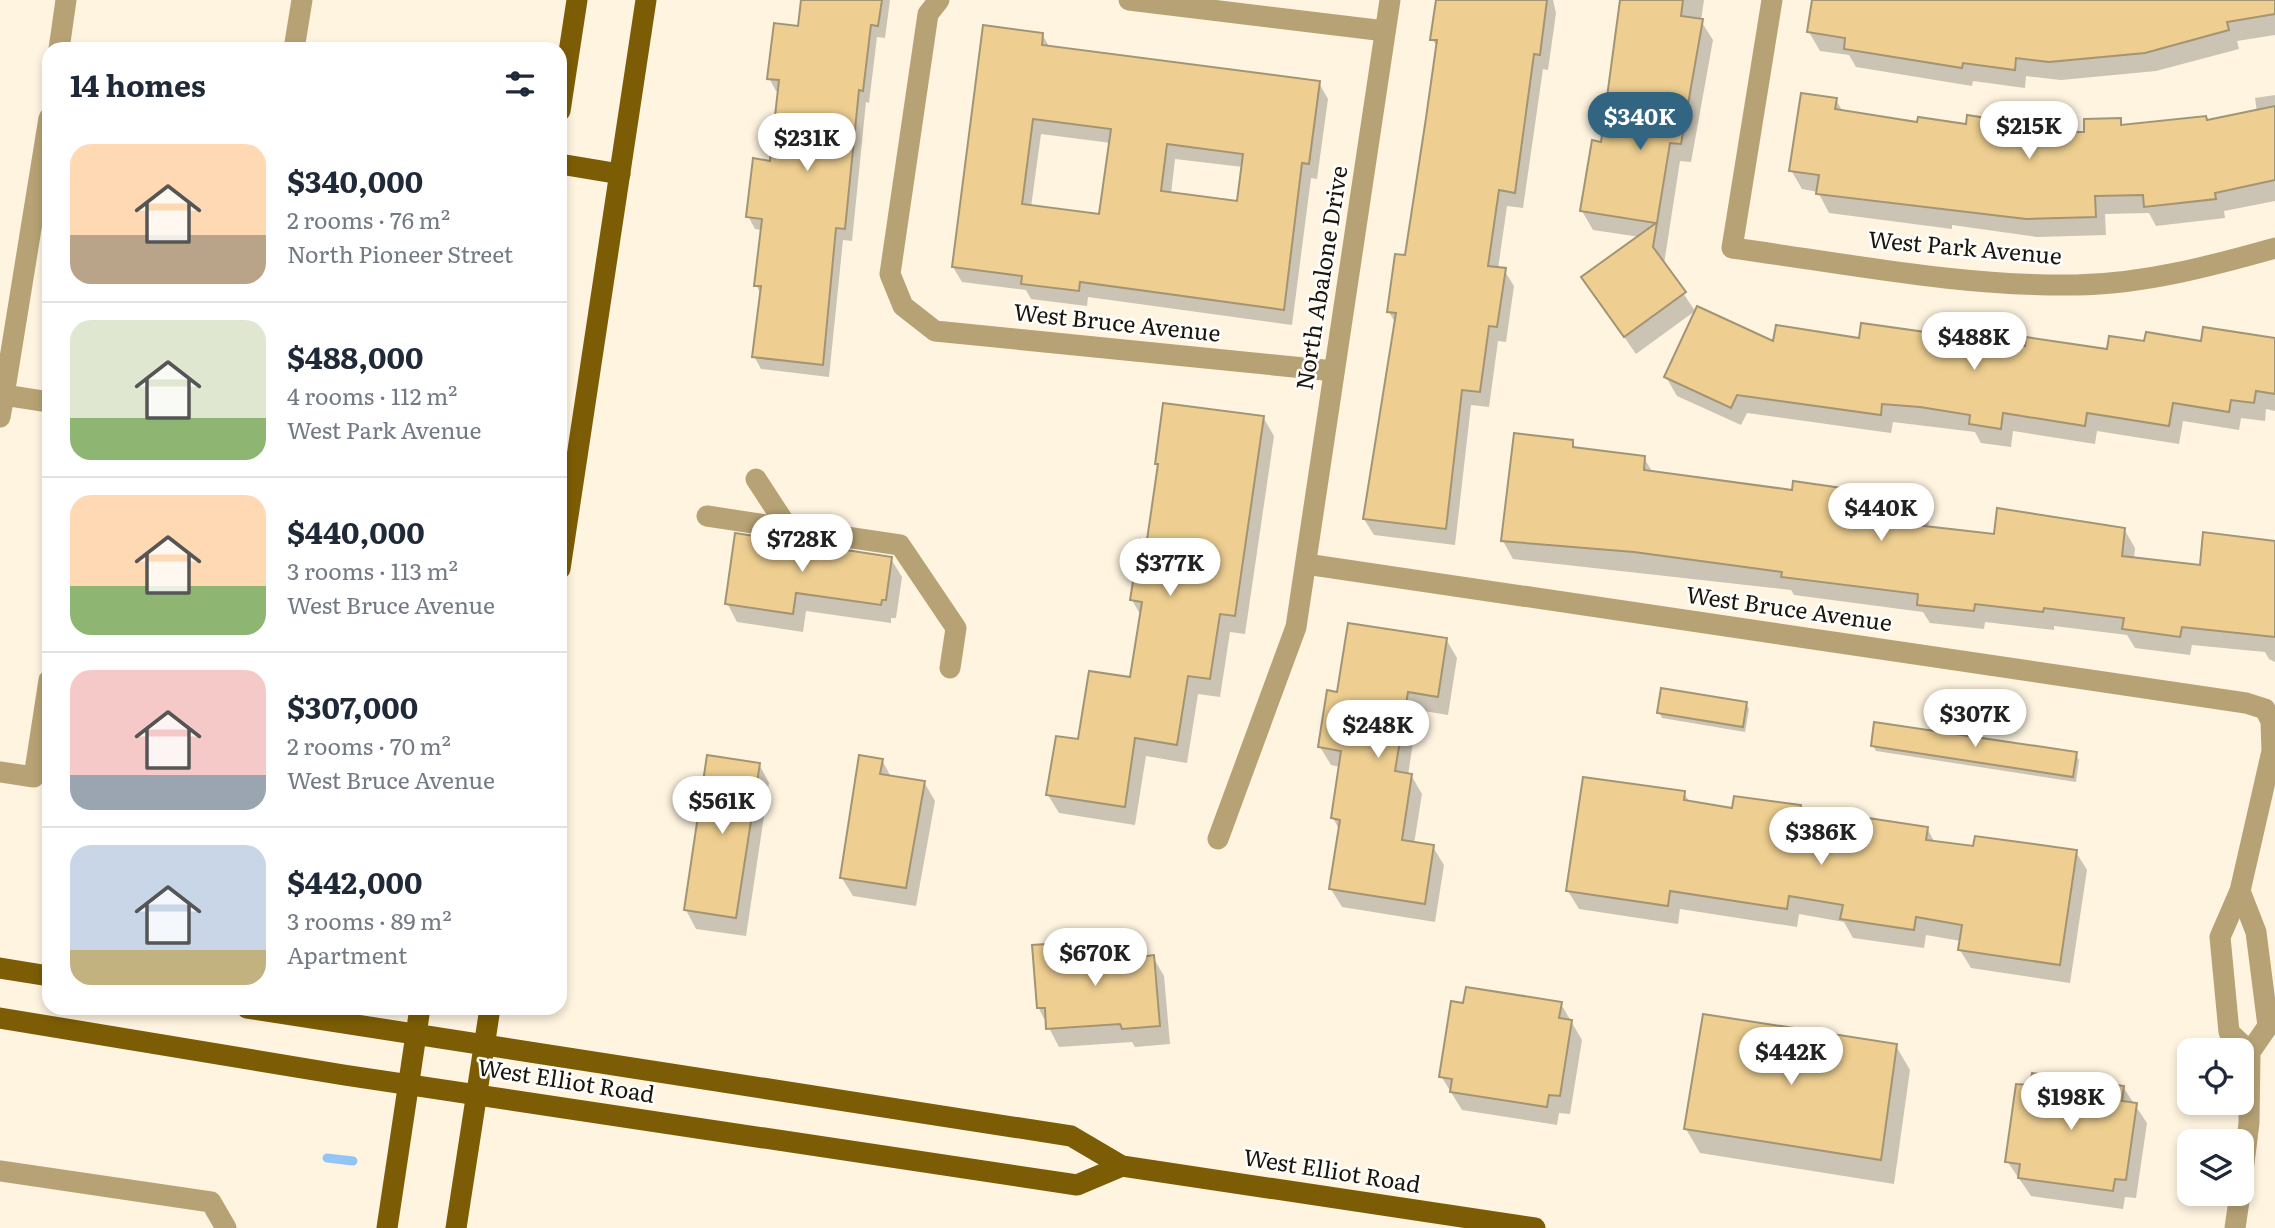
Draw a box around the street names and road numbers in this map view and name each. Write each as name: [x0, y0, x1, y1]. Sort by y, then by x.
street label: North Abalone Drive: [1285, 163, 1355, 392]
street label: West Park Avenue: [1867, 221, 2064, 271]
street label: West Bruce Avenue: [1012, 293, 1222, 349]
street label: West Bruce Avenue: [1684, 576, 1895, 638]
street label: West Elliot Road: [475, 1048, 657, 1110]
street label: West Elliot Road: [1241, 1138, 1423, 1200]

